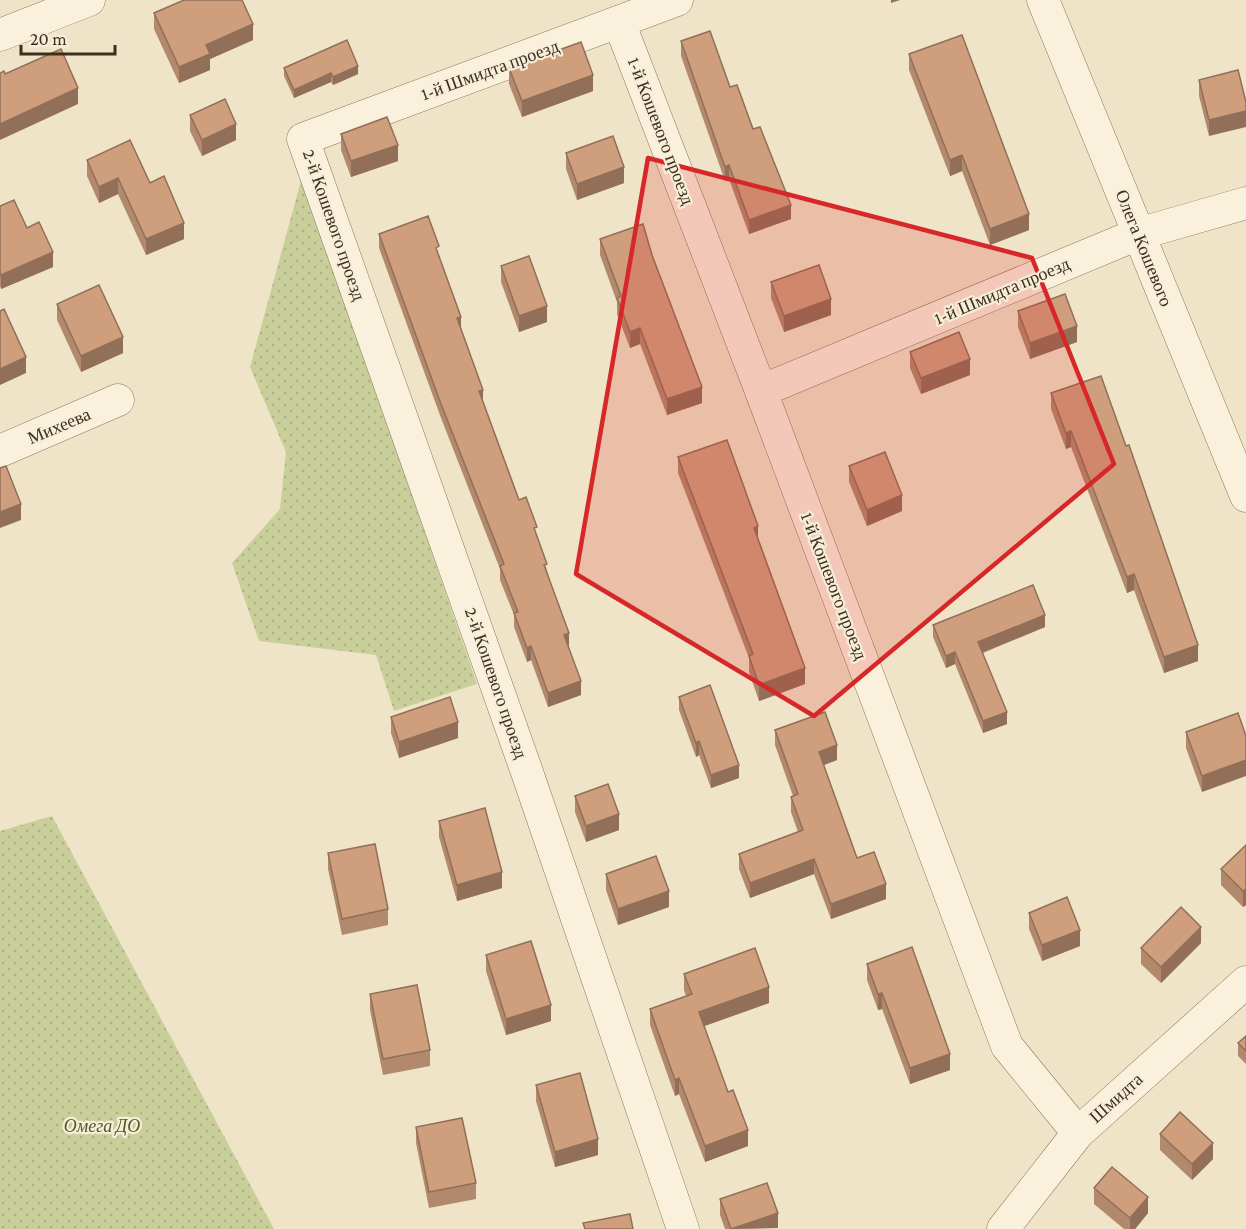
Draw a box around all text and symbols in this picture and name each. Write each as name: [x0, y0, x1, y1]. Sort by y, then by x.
scale bar: [21, 18, 116, 56]
text: 20 m: [30, 29, 67, 49]
street label: 1-й Шмидта проезд: [418, 36, 562, 104]
street label: 1-й Кошевого проезд: [624, 55, 698, 207]
street label: 2-й Кошевого проезд: [299, 147, 369, 303]
street label: Олега Кошевого: [1112, 187, 1176, 309]
street label: 1-й Шмидта проезд: [931, 253, 1073, 329]
street label: Михеева: [25, 404, 93, 448]
street label: 1-й Кошевого проезд: [797, 510, 871, 662]
street label: 2-й Кошевого проезд: [461, 605, 531, 761]
street label: Шмидта: [1085, 1069, 1147, 1127]
park label: Омега ДО: [64, 1116, 140, 1136]

